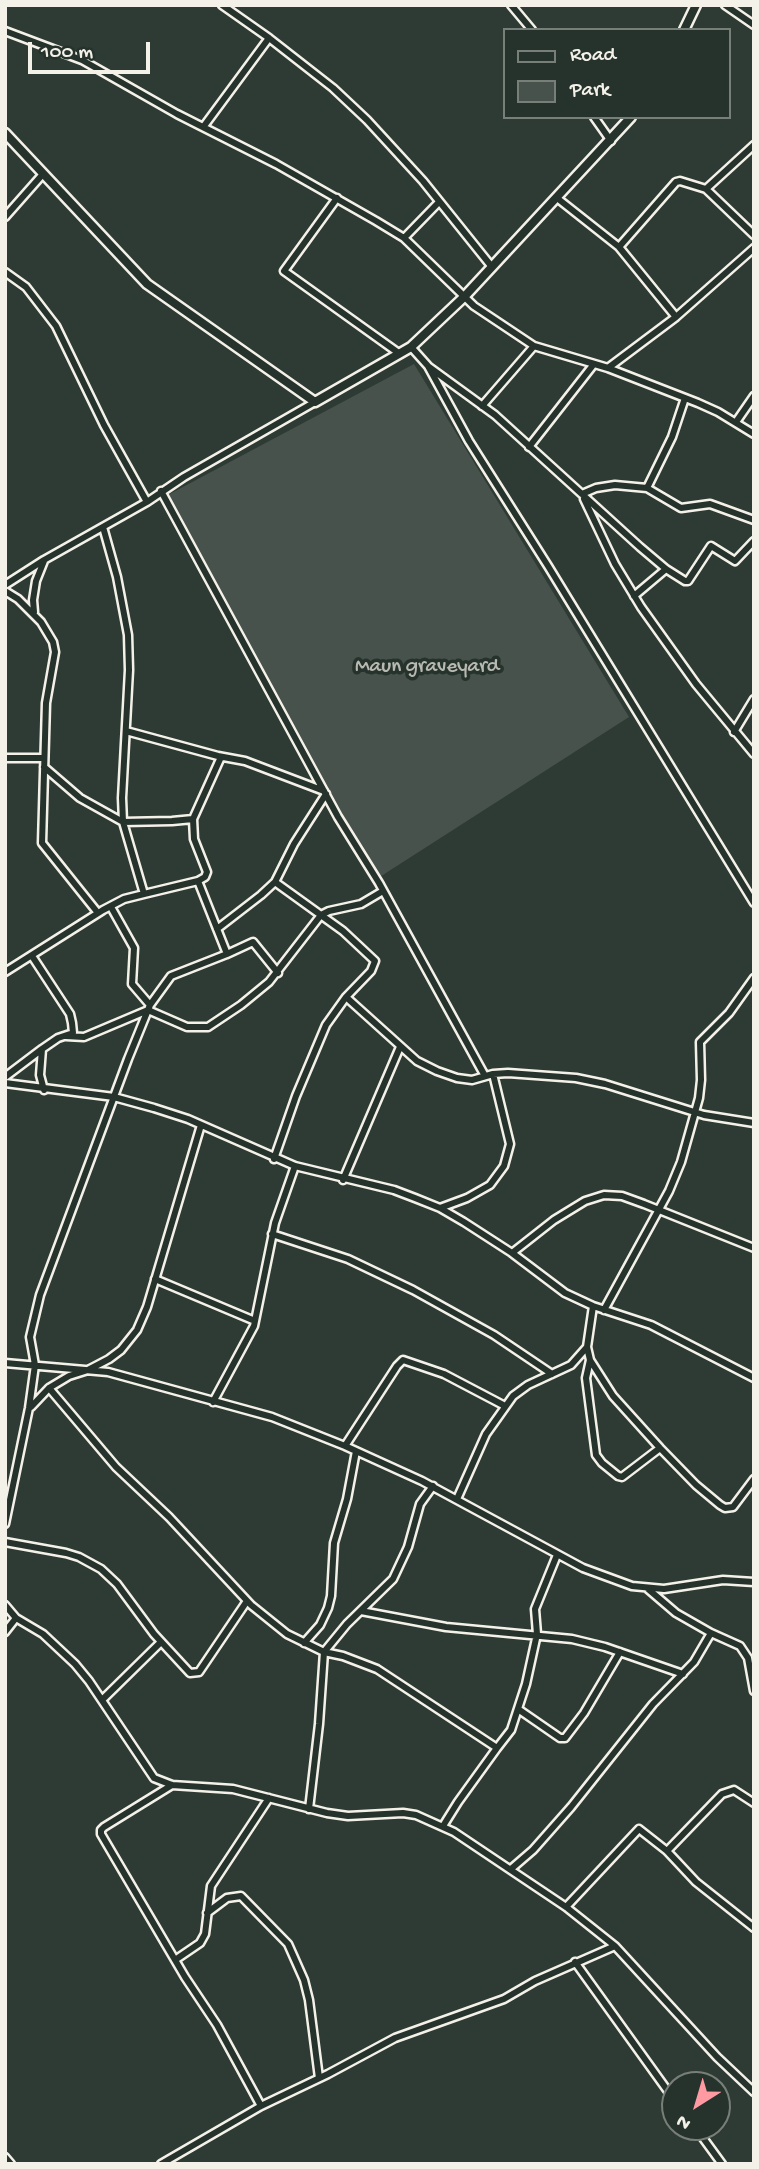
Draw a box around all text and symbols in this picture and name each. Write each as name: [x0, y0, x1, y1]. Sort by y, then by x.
scale bar: [32, 28, 154, 72]
legend: [504, 28, 731, 119]
text: 100 m: [41, 41, 93, 66]
text: Road: [570, 44, 616, 69]
text: Park: [570, 79, 610, 104]
park label: Maun graveyard: [355, 655, 499, 681]
north arrow: [661, 2071, 731, 2141]
text: N: [672, 2109, 696, 2134]

